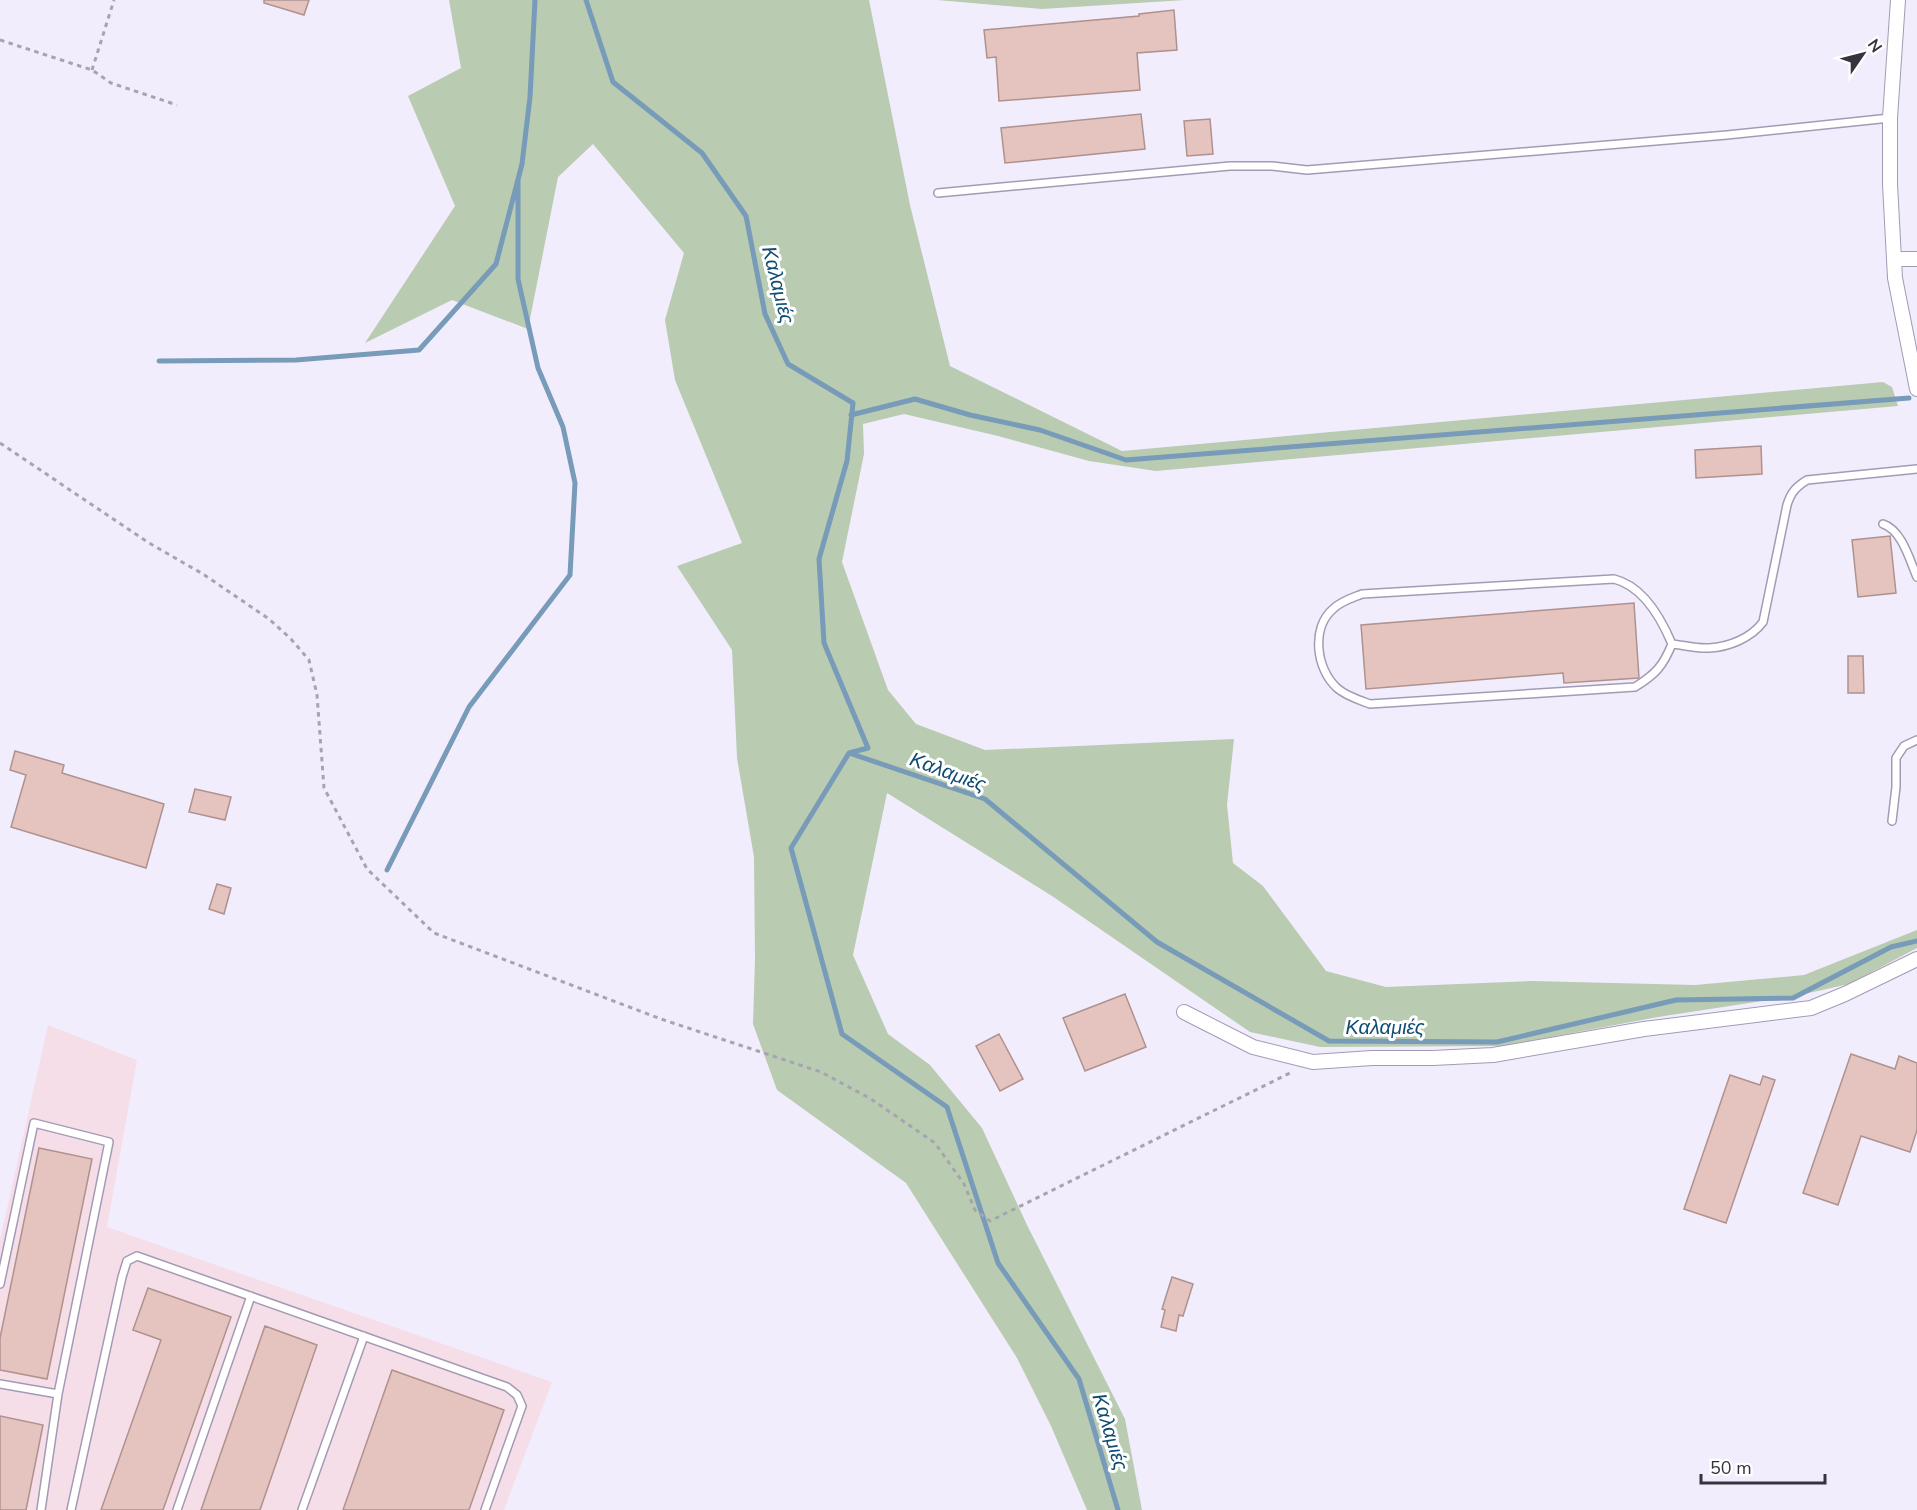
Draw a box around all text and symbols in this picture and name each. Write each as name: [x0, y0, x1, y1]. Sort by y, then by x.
north arrow: [1833, 24, 1893, 84]
text: N: [1862, 35, 1887, 57]
water label: Καλαμιές: [755, 243, 801, 327]
water label: Καλαμιές: [906, 746, 990, 798]
water label: Καλαμιές: [1345, 1014, 1425, 1041]
water label: Καλαμιές: [1086, 1390, 1135, 1474]
scale bar: [1701, 1447, 1826, 1485]
text: 50 m: [1710, 1456, 1752, 1480]

